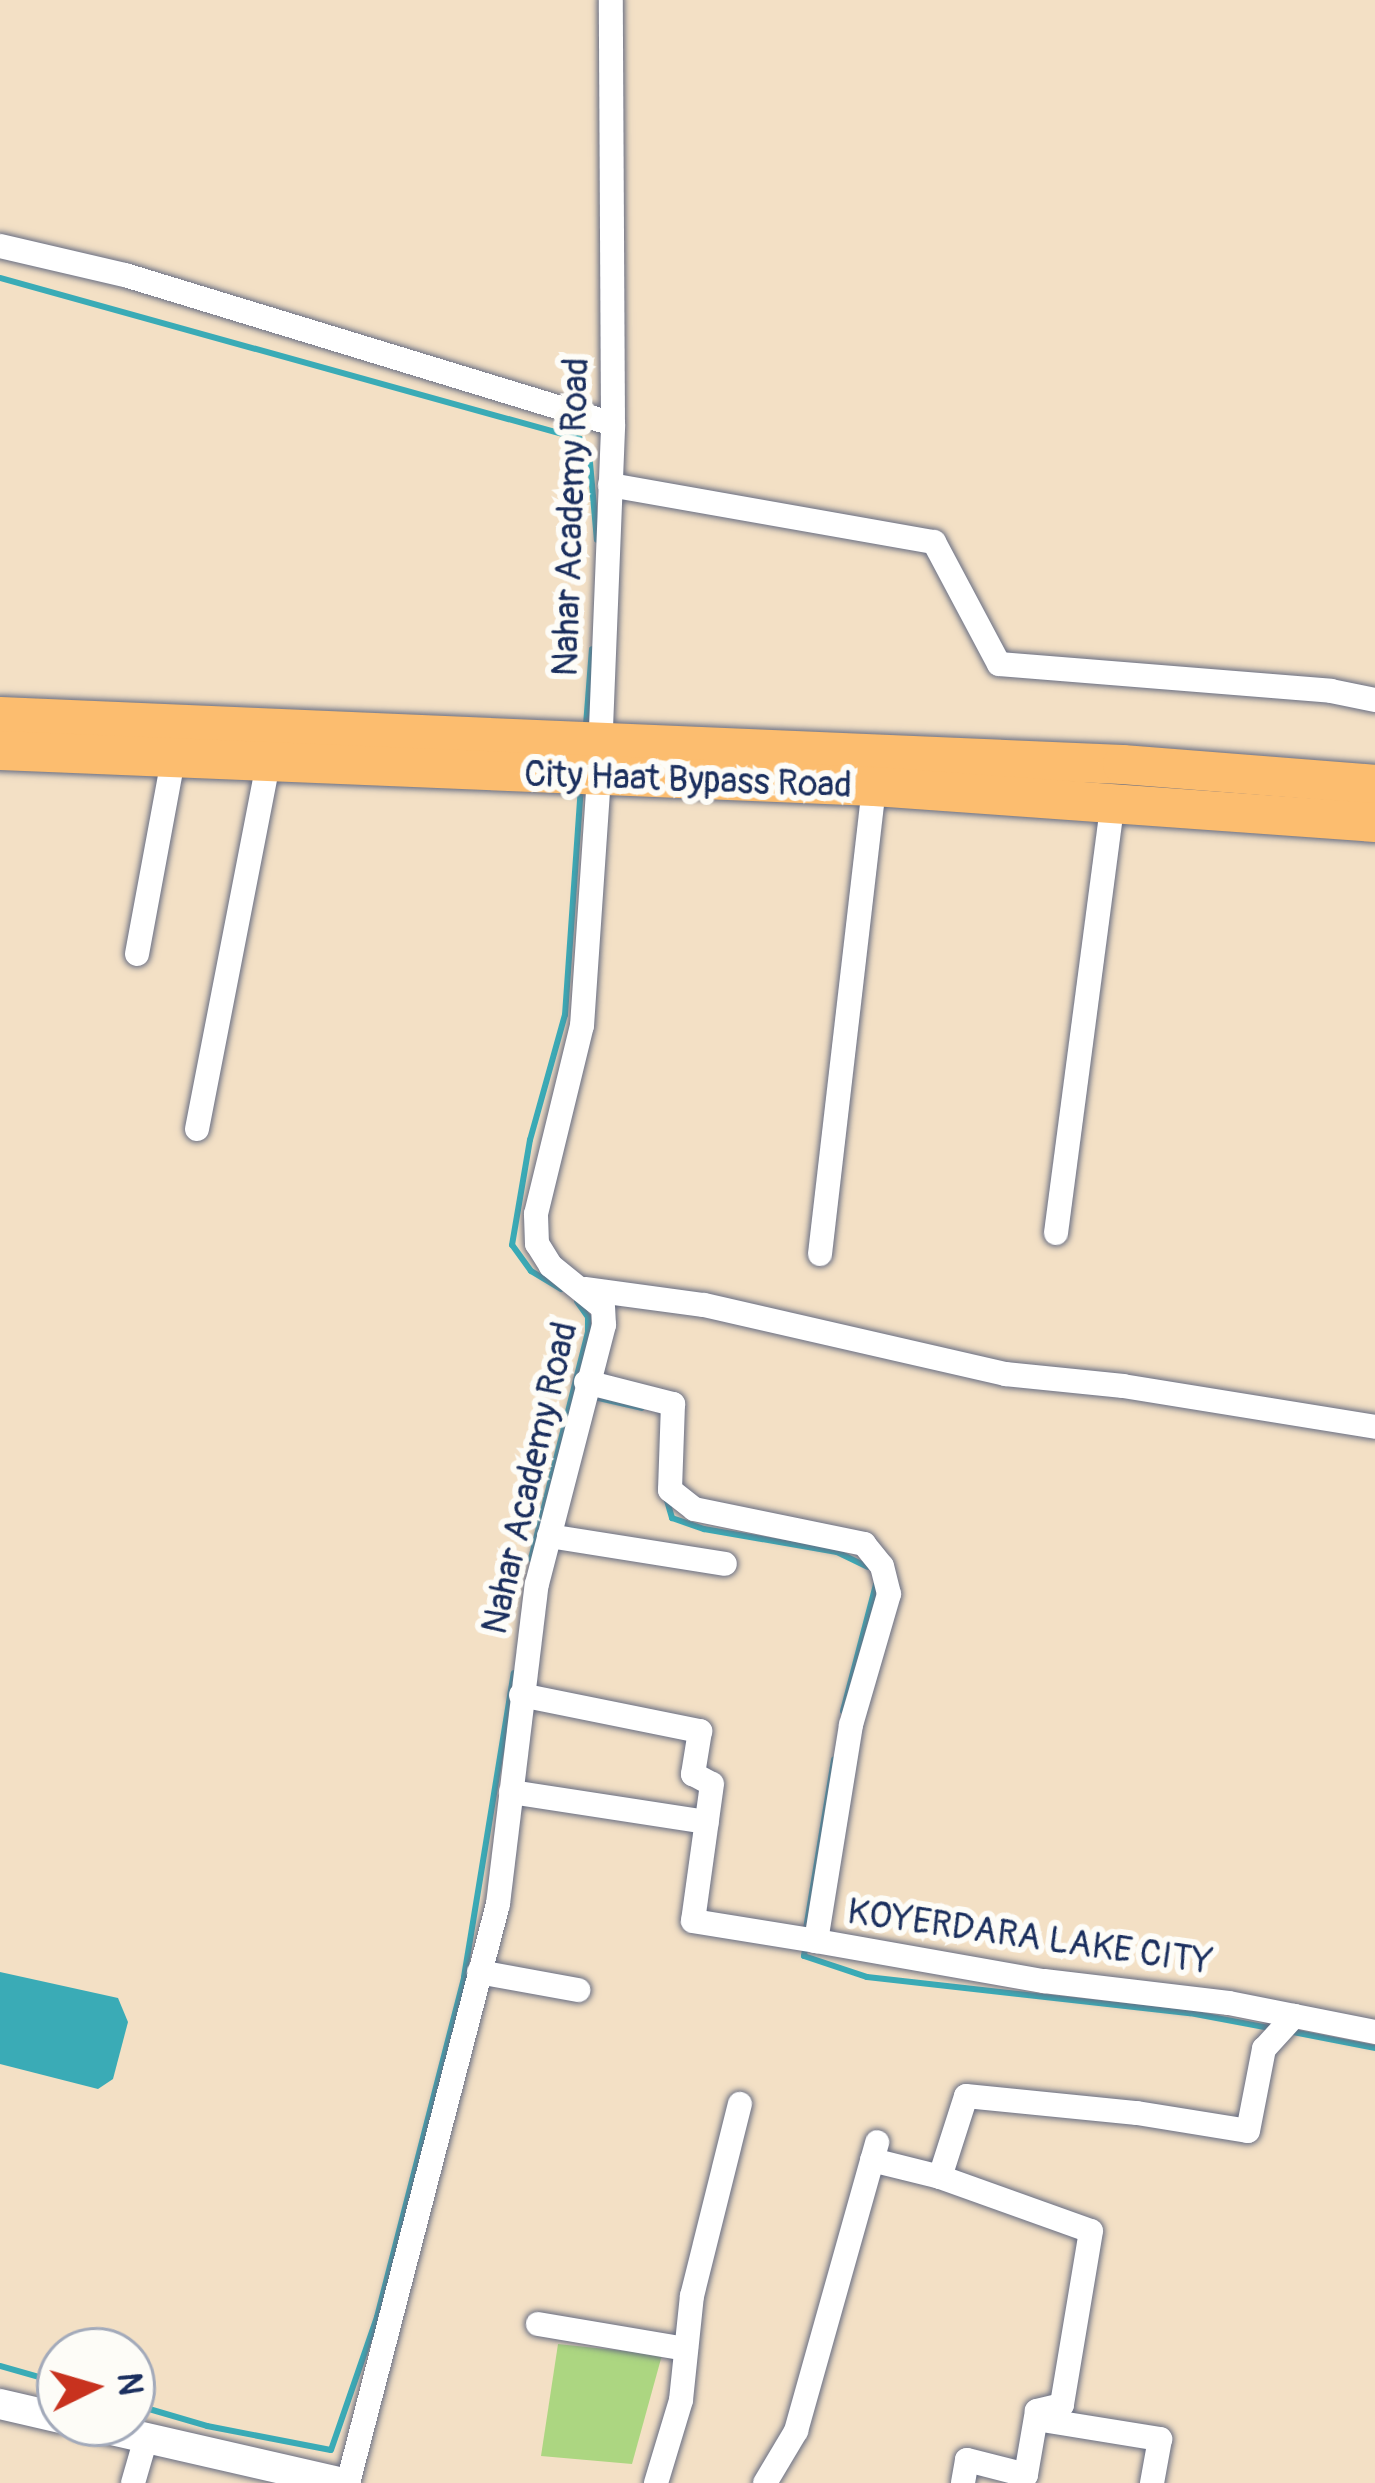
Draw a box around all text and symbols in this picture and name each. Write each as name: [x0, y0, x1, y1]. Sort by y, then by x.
street label: Nahar Academy Road: [544, 357, 598, 677]
street label: City Haat Bypass Road: [523, 753, 853, 807]
street label: Nahar Academy Road: [473, 1318, 587, 1638]
street label: KOYERDARA LAKE CITY: [845, 1890, 1215, 1984]
north arrow: [36, 2327, 156, 2447]
text: N: [108, 2371, 151, 2397]

